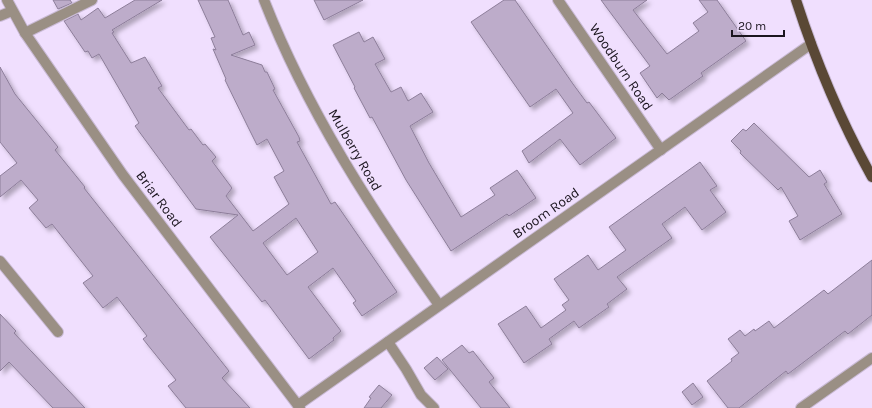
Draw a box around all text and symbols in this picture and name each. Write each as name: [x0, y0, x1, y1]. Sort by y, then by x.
scale bar: [732, 12, 784, 38]
text: 20 m: [738, 19, 766, 33]
street label: Woodburn Road: [586, 20, 656, 114]
street label: Mulberry Road: [325, 106, 385, 194]
street label: Briar Road: [132, 167, 186, 231]
street label: Broom Road: [509, 184, 583, 242]

